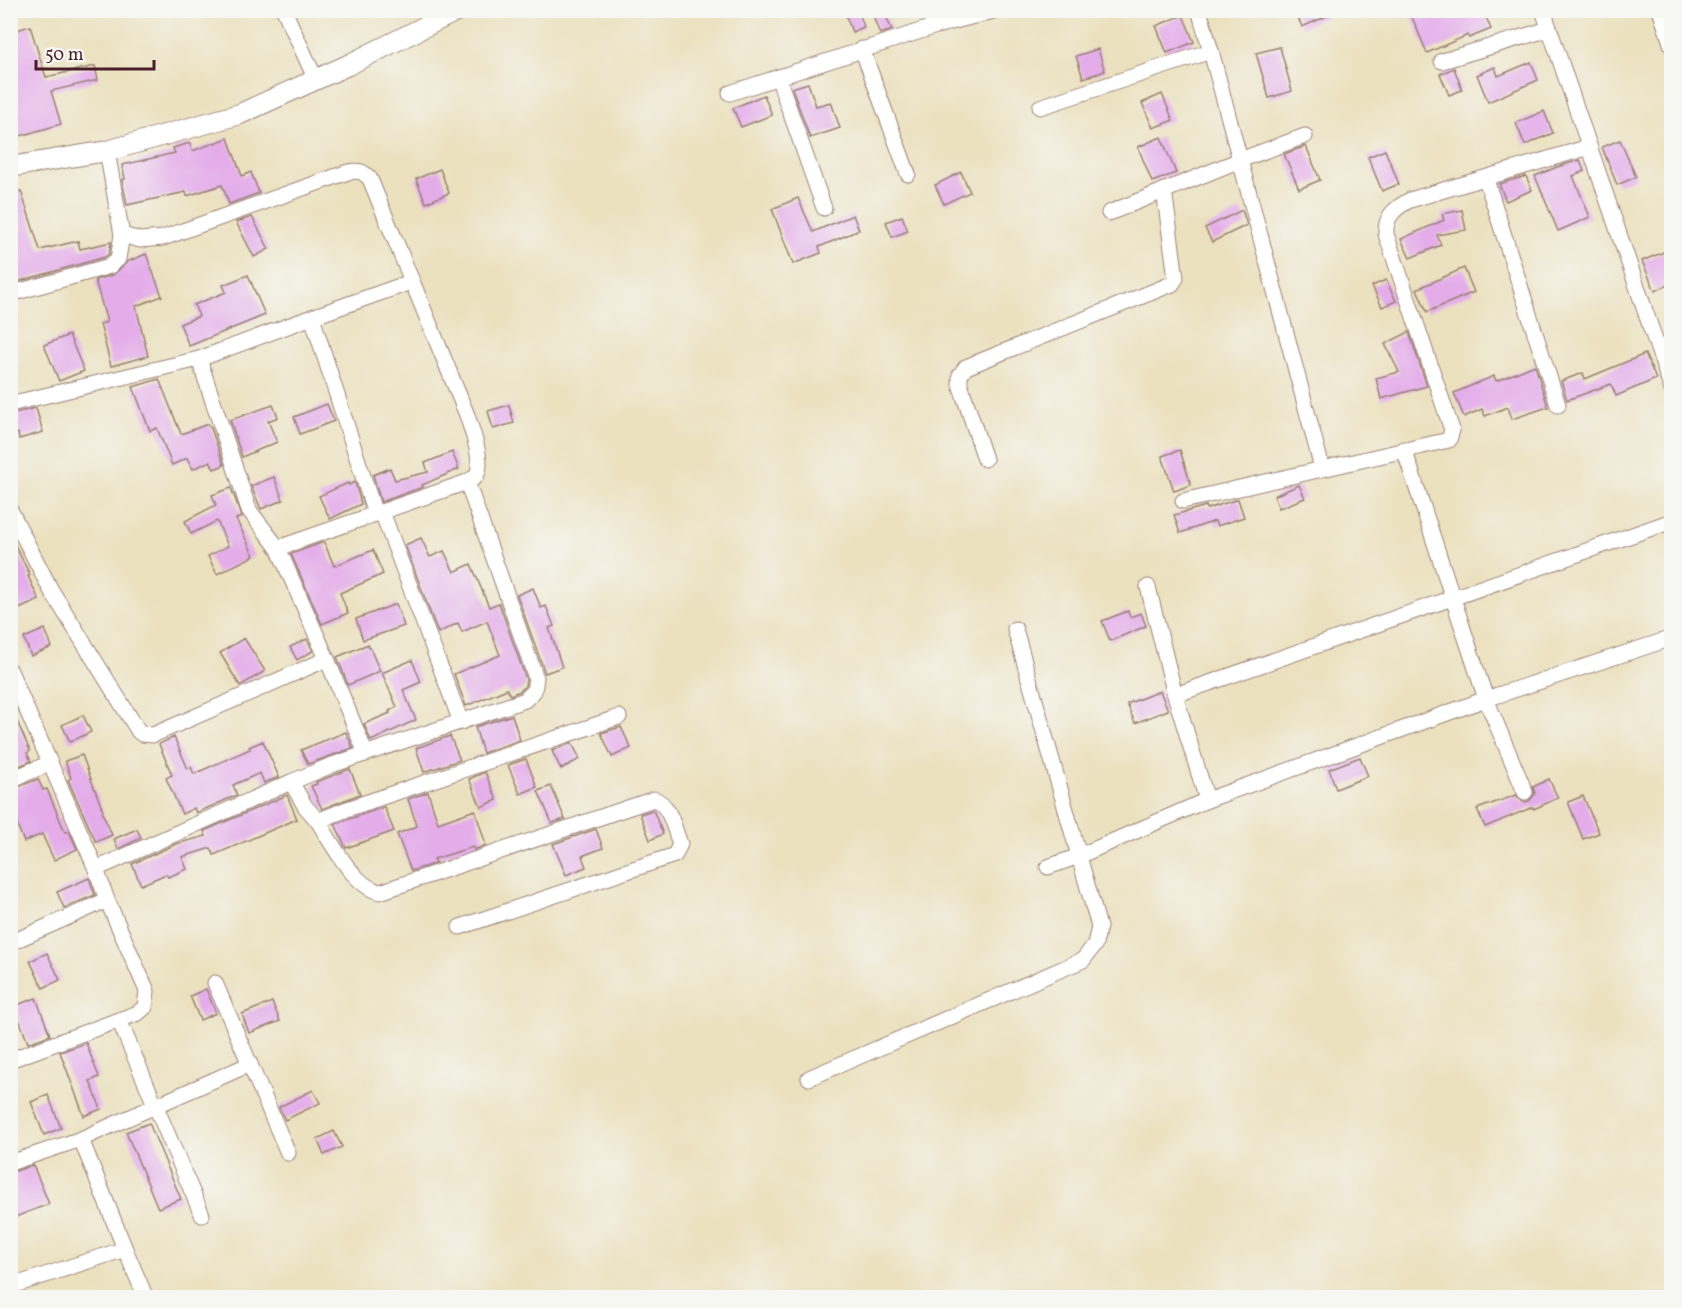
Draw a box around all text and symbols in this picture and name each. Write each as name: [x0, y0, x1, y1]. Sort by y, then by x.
scale bar: [36, 33, 154, 71]
text: 50 m: [45, 43, 84, 68]

